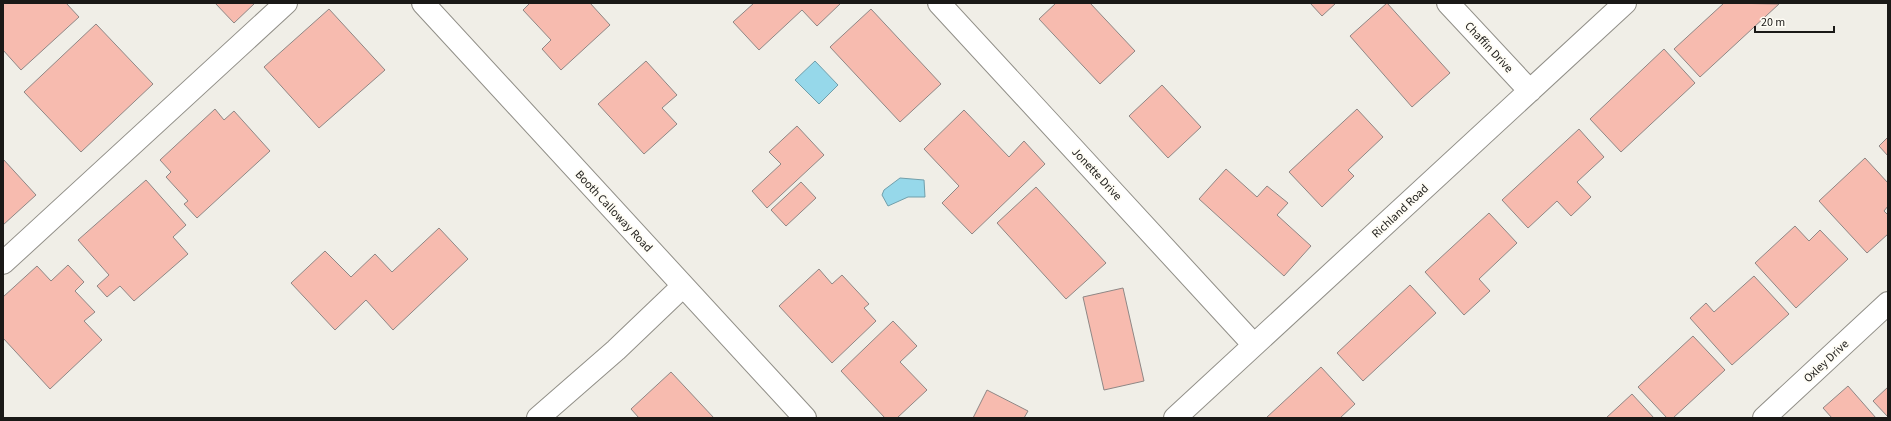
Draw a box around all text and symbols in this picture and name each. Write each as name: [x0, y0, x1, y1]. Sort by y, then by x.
scale bar: [1755, 8, 1834, 34]
text: 20 m: [1761, 14, 1785, 31]
street label: Chaffin Drive: [1460, 18, 1517, 77]
street label: Jonette Drive: [1068, 144, 1126, 205]
street label: Booth Calloway Road: [571, 167, 656, 256]
street label: Richland Road: [1368, 181, 1433, 242]
street label: Oxley Drive: [1800, 336, 1853, 387]

